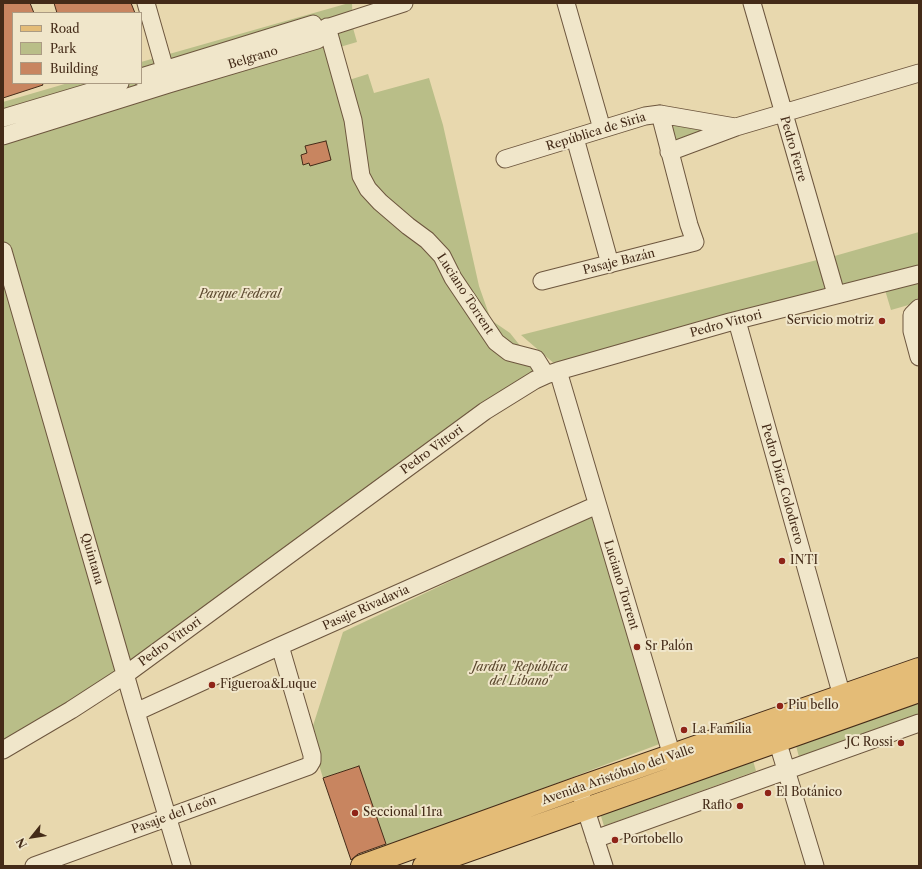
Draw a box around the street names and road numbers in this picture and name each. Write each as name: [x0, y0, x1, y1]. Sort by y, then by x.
street label: Belgrano: [226, 44, 280, 72]
street label: República de Siria: [544, 110, 648, 154]
street label: Pedro Ferre: [777, 114, 809, 184]
street label: Pasaje Bazán: [582, 246, 656, 278]
street label: Luciano Torrent: [434, 251, 496, 337]
street label: Pedro Vittori: [688, 307, 764, 341]
street label: Pedro Vittori: [398, 422, 466, 478]
street label: Pedro Díaz Colodrero: [758, 422, 806, 546]
street label: Quintana: [78, 532, 106, 586]
street label: Luciano Torrent: [600, 538, 642, 632]
street label: Pasaje Rivadavia: [320, 582, 412, 634]
street label: Pedro Vittori: [136, 614, 204, 670]
street label: Avenida Aristóbulo del Valle: [540, 742, 696, 808]
street label: Pasaje del León: [130, 793, 218, 837]

